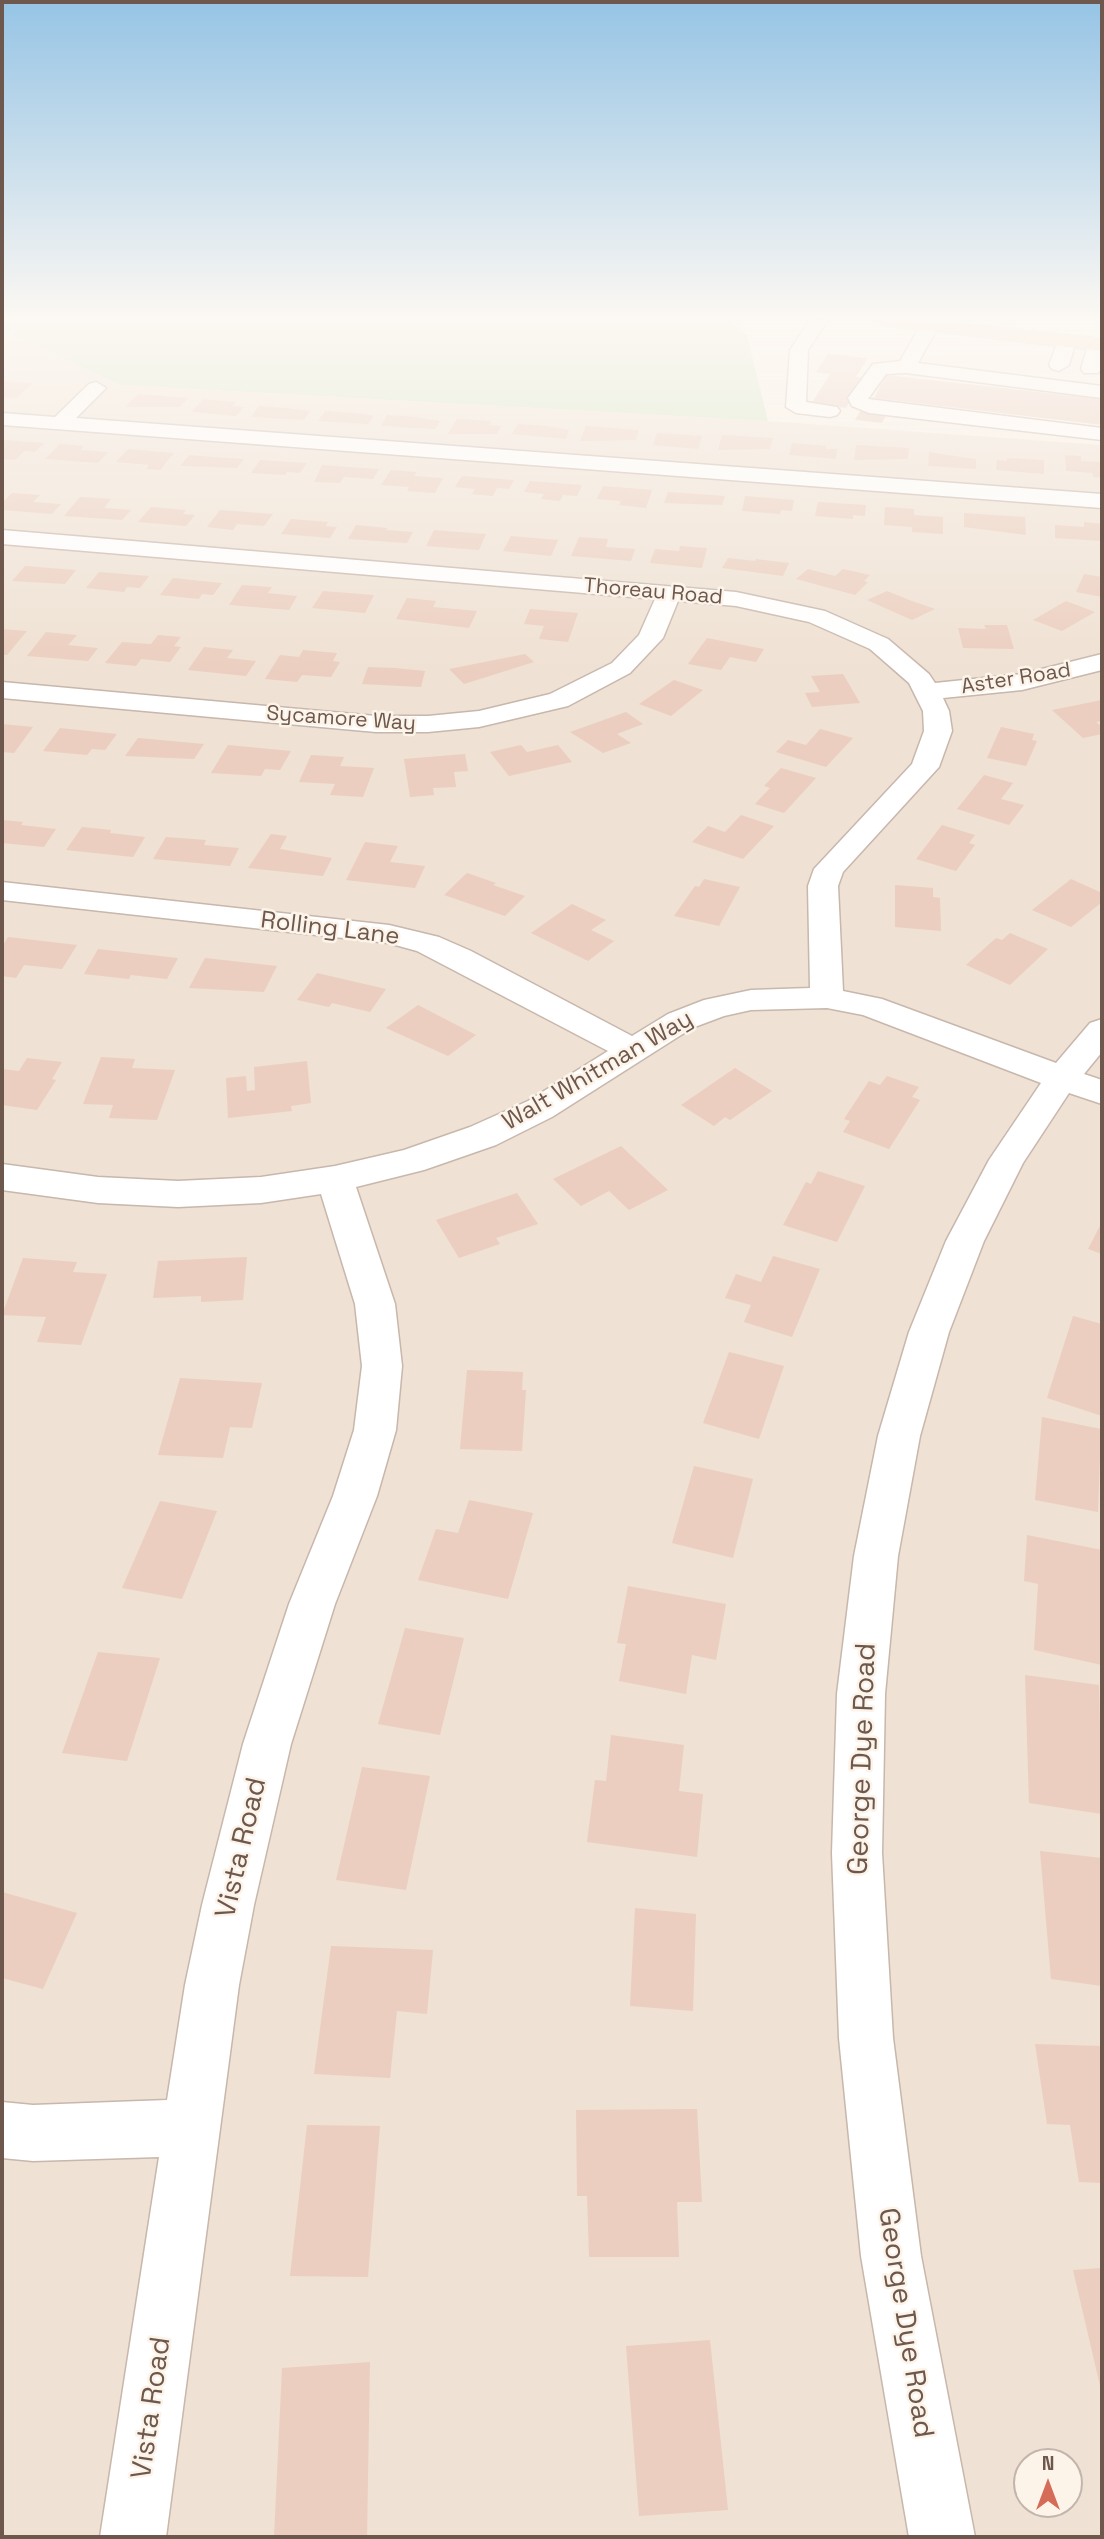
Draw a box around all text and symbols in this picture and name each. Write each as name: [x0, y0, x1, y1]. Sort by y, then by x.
street label: Thoreau Road: [582, 573, 724, 611]
street label: Aster Road: [959, 658, 1073, 700]
street label: Sycamore Way: [266, 701, 416, 737]
street label: Rolling Lane: [259, 906, 401, 952]
street label: Walt Whitman Way: [498, 1005, 698, 1137]
street label: George Dye Road: [842, 1642, 884, 1876]
street label: Vista Road: [209, 1774, 275, 1922]
street label: George Dye Road: [870, 2206, 940, 2440]
street label: Vista Road: [125, 2335, 179, 2481]
north arrow: [1013, 2448, 1083, 2518]
text: N: [1042, 2451, 1054, 2476]

